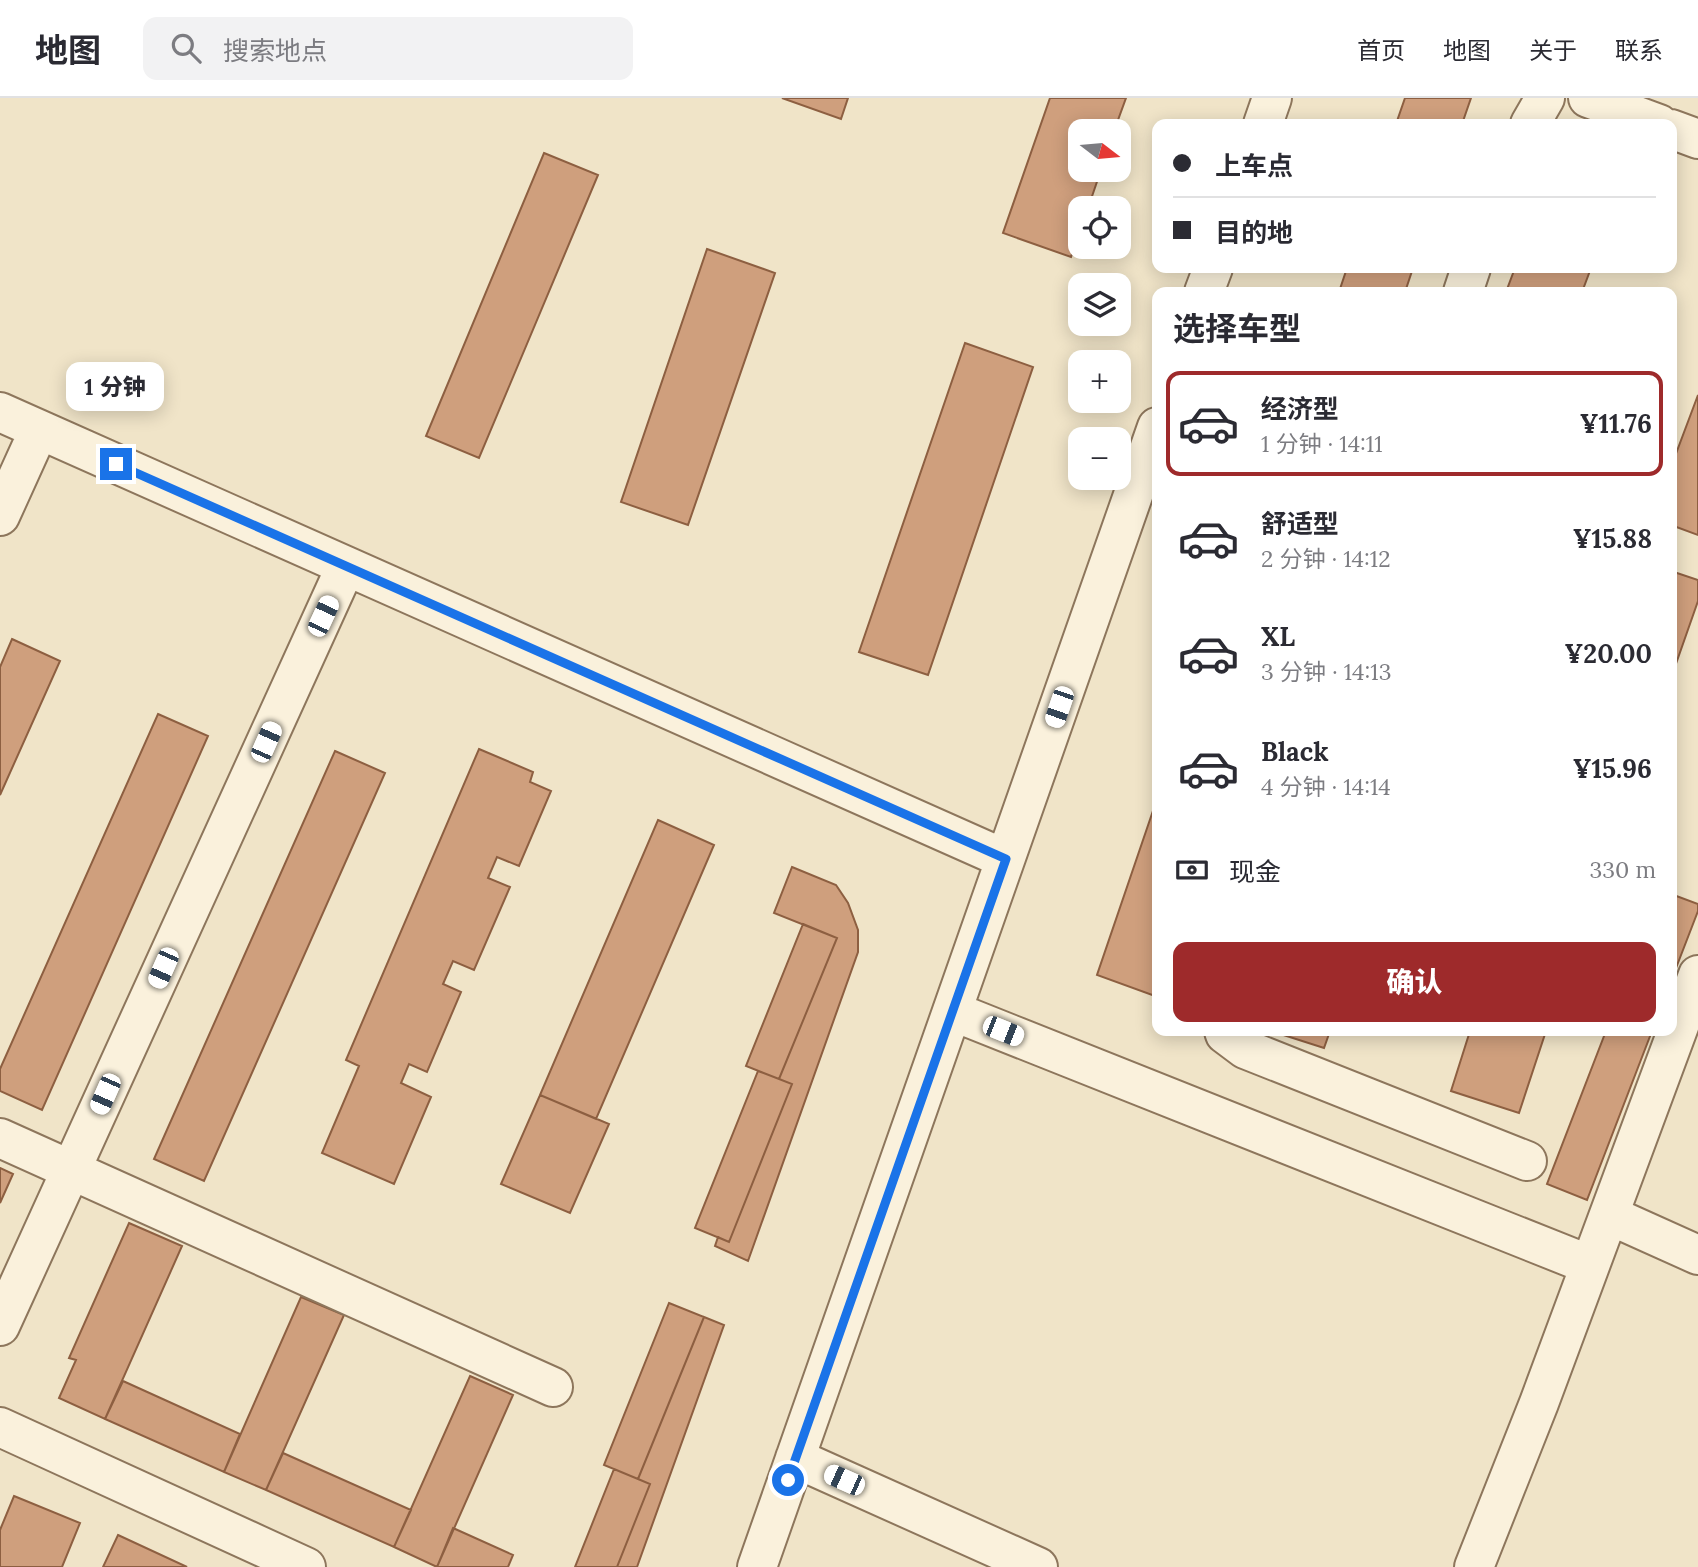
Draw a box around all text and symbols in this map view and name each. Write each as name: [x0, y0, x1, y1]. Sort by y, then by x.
search box: [143, 17, 633, 80]
text: 地图: [35, 29, 101, 71]
icon: search: [167, 29, 205, 67]
text: 搜索地点: [223, 34, 327, 67]
text: 首页: [1357, 35, 1405, 66]
text: 地图: [1443, 35, 1491, 66]
text: 关于: [1529, 35, 1577, 66]
text: 联系: [1615, 35, 1663, 66]
north arrow: [1068, 119, 1130, 182]
map controls: [1068, 119, 1131, 490]
text: 上车点: [1215, 149, 1293, 182]
button: locate: [1068, 196, 1131, 259]
text: 目的地: [1215, 216, 1293, 249]
button: layers: [1068, 273, 1131, 336]
text: 选择车型: [1173, 308, 1301, 349]
button: +: [1068, 350, 1131, 413]
callout: 1 分钟: [67, 362, 165, 412]
text: 1 分钟: [84, 372, 146, 401]
icon: car: [1177, 392, 1240, 455]
text: 经济型: [1261, 392, 1339, 425]
text: ¥11.76: [1580, 407, 1652, 440]
button: −: [1068, 427, 1131, 490]
text: 1 分钟 · 14:11: [1261, 429, 1383, 458]
route end: [100, 448, 132, 480]
icon: car: [1177, 507, 1240, 570]
text: 舒适型: [1261, 507, 1339, 540]
text: ¥15.88: [1573, 522, 1652, 555]
text: 2 分钟 · 14:12: [1261, 544, 1391, 573]
car: [305, 593, 342, 639]
text: XL: [1261, 620, 1295, 653]
icon: car: [1177, 622, 1240, 685]
text: ¥20.00: [1565, 637, 1652, 670]
text: 3 分钟 · 14:13: [1261, 657, 1391, 686]
car: [1043, 684, 1076, 730]
car: [248, 719, 285, 765]
text: Black: [1261, 735, 1329, 768]
icon: car: [1177, 737, 1240, 800]
text: ¥15.96: [1573, 752, 1652, 785]
text: 4 分钟 · 14:14: [1261, 772, 1391, 801]
icon: cash: [1173, 851, 1211, 889]
text: 现金: [1229, 855, 1281, 888]
text: 330 m: [1589, 855, 1656, 884]
button: 确认: [1173, 942, 1656, 1022]
car: [145, 945, 182, 991]
car: [980, 1013, 1027, 1049]
car: [87, 1071, 124, 1117]
car: [821, 1462, 868, 1498]
route start: [772, 1464, 804, 1496]

